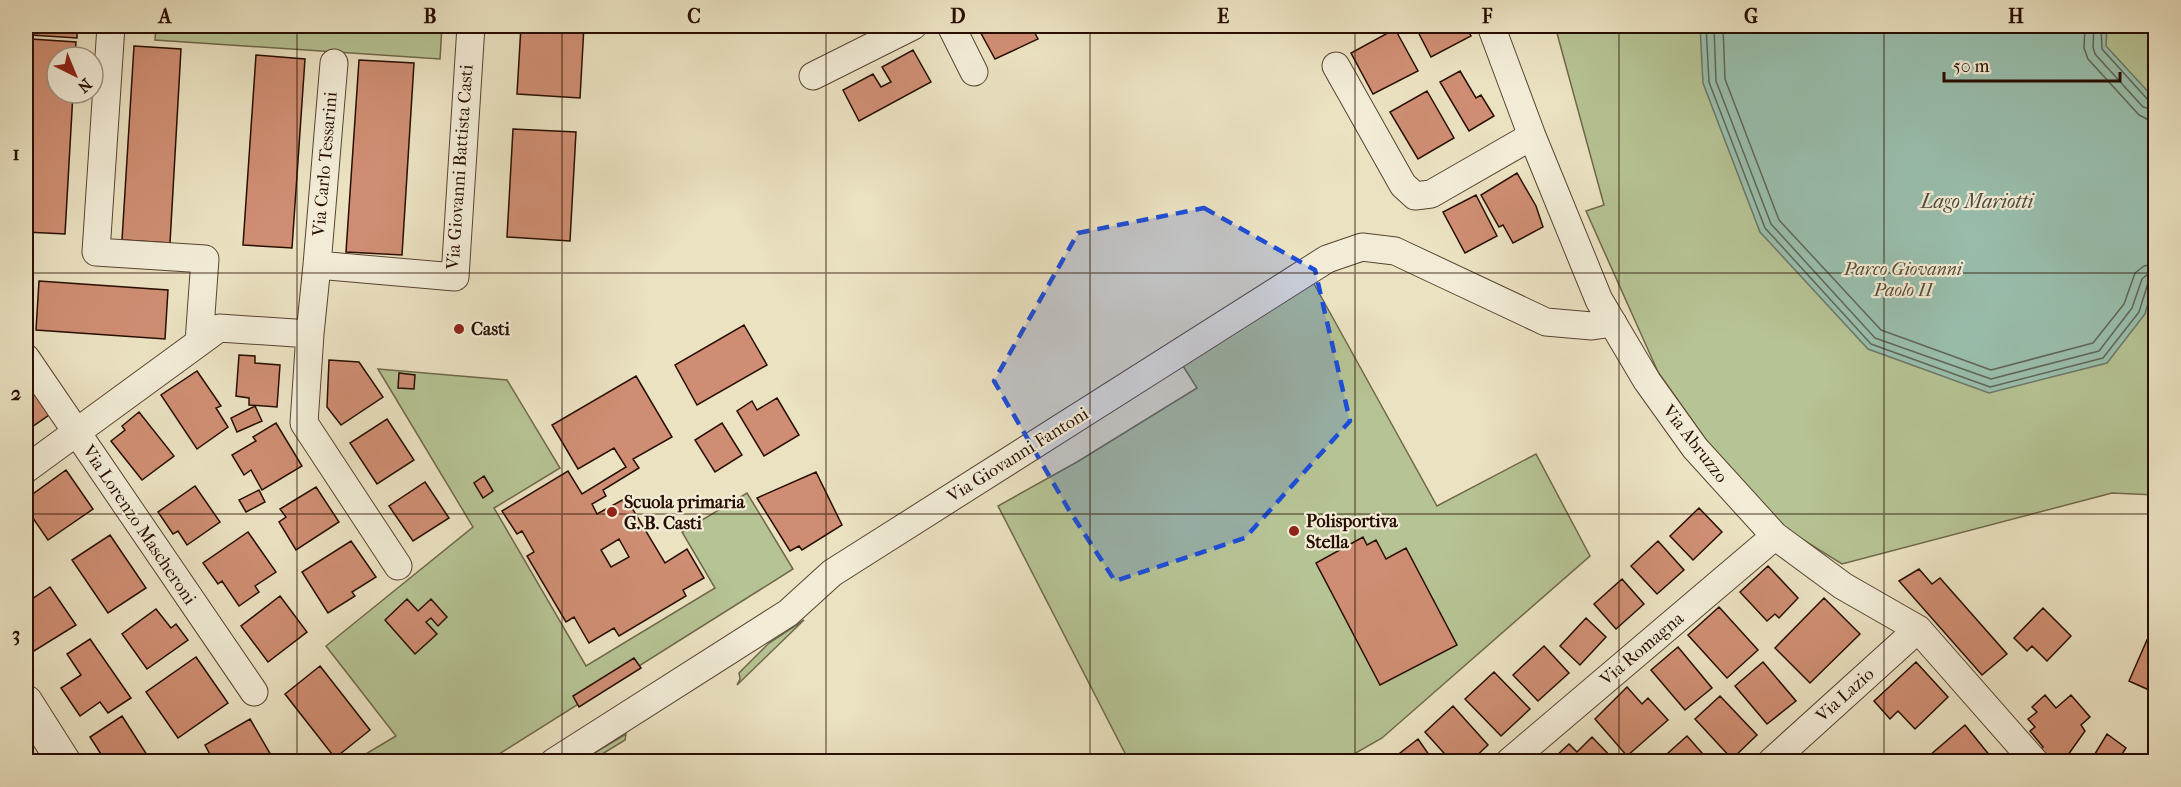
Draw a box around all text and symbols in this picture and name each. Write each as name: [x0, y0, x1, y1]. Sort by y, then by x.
text: A: [157, 5, 173, 28]
text: B: [423, 5, 437, 28]
text: C: [687, 5, 701, 28]
text: D: [950, 5, 966, 28]
text: E: [1217, 5, 1229, 28]
text: F: [1481, 5, 1493, 28]
text: G: [1744, 5, 1758, 28]
text: H: [2008, 5, 2024, 28]
north arrow: [45, 45, 105, 105]
scale bar: [1944, 45, 2120, 83]
text: 50 m: [1953, 56, 1990, 77]
street label: Via Giovanni Battista Casti: [442, 63, 478, 271]
text: N: [73, 75, 96, 97]
street label: Via Carlo Tessarini: [308, 90, 342, 238]
text: 1: [12, 142, 20, 165]
water label: Lago Mariotti: [1919, 190, 2035, 213]
park label: Parco Giovanni Paolo II: [1843, 259, 1964, 301]
place label: Casti: [471, 319, 511, 340]
marker: Casti: [452, 322, 466, 336]
text: 2: [11, 382, 21, 405]
street label: Via Abruzzo: [1657, 400, 1732, 487]
street label: Via Giovanni Fantoni: [943, 403, 1093, 507]
street label: Via Lorenzo Mascheroni: [77, 441, 201, 609]
place label: Scuola primaria G. B. Casti: [624, 492, 745, 534]
marker: Scuola primaria G. B. Casti: [605, 505, 619, 519]
place label: Polisportiva Stella: [1306, 511, 1398, 553]
marker: Polisportiva Stella: [1287, 524, 1301, 538]
street label: Via Romagna: [1595, 607, 1689, 691]
text: 3: [12, 623, 20, 646]
street label: Via Lazio: [1811, 664, 1878, 727]

